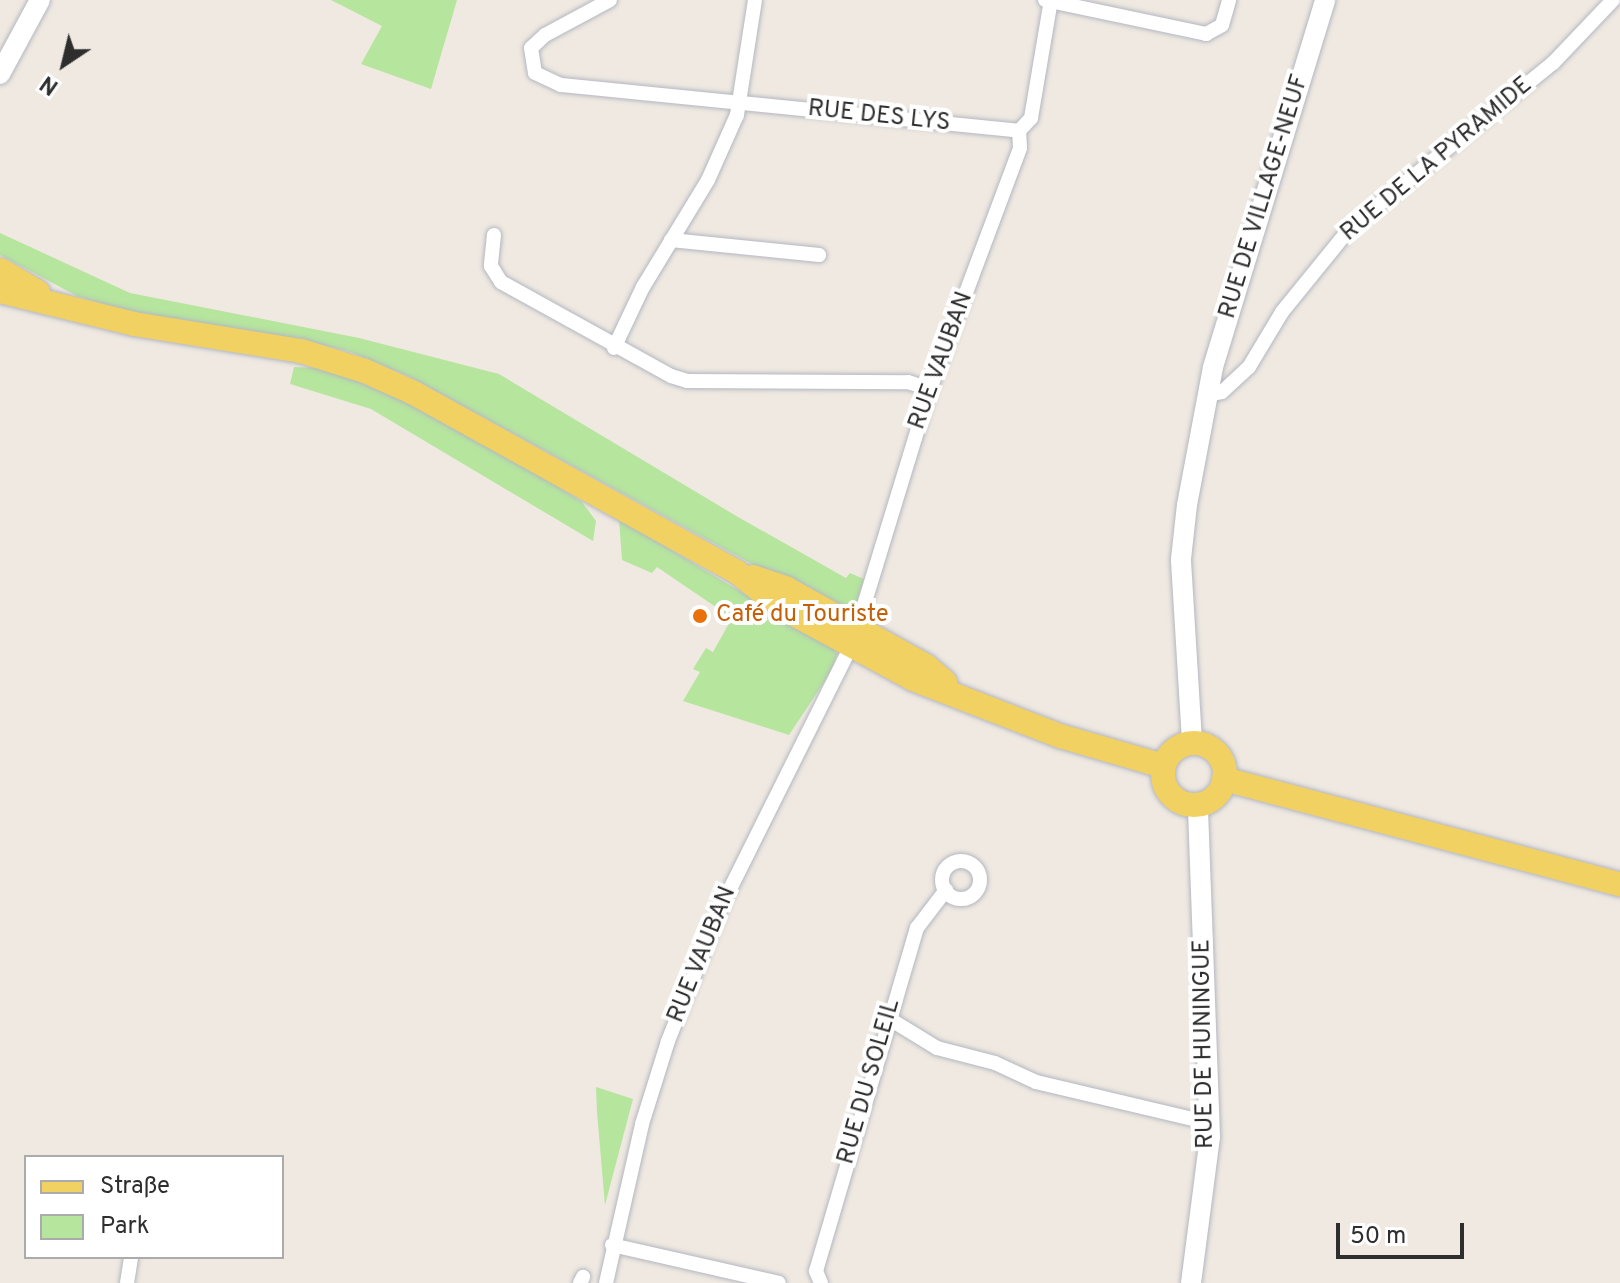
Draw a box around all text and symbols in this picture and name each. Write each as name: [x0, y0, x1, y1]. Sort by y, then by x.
north arrow: [24, 24, 104, 104]
text: N: [36, 68, 64, 100]
street label: RUE DE VILLAGE-NEUF: [1214, 71, 1316, 323]
street label: RUE DE LA PYRAMIDE: [1335, 71, 1539, 249]
street label: RUE DES LYS: [806, 95, 952, 139]
street label: RUE VAUBAN: [904, 288, 980, 434]
place label: Café du Touriste: [716, 602, 890, 630]
marker: Café du Touriste: [691, 607, 709, 625]
street label: RUE VAUBAN: [662, 882, 744, 1028]
street label: RUE DE HUNINGUE: [1189, 939, 1221, 1149]
street label: RUE DU SOLEIL: [833, 996, 907, 1168]
legend: [24, 1155, 284, 1259]
text: Straße: [100, 1172, 170, 1202]
scale bar: [1340, 1207, 1468, 1257]
text: Park: [100, 1212, 150, 1242]
text: 50 m: [1350, 1222, 1406, 1252]

